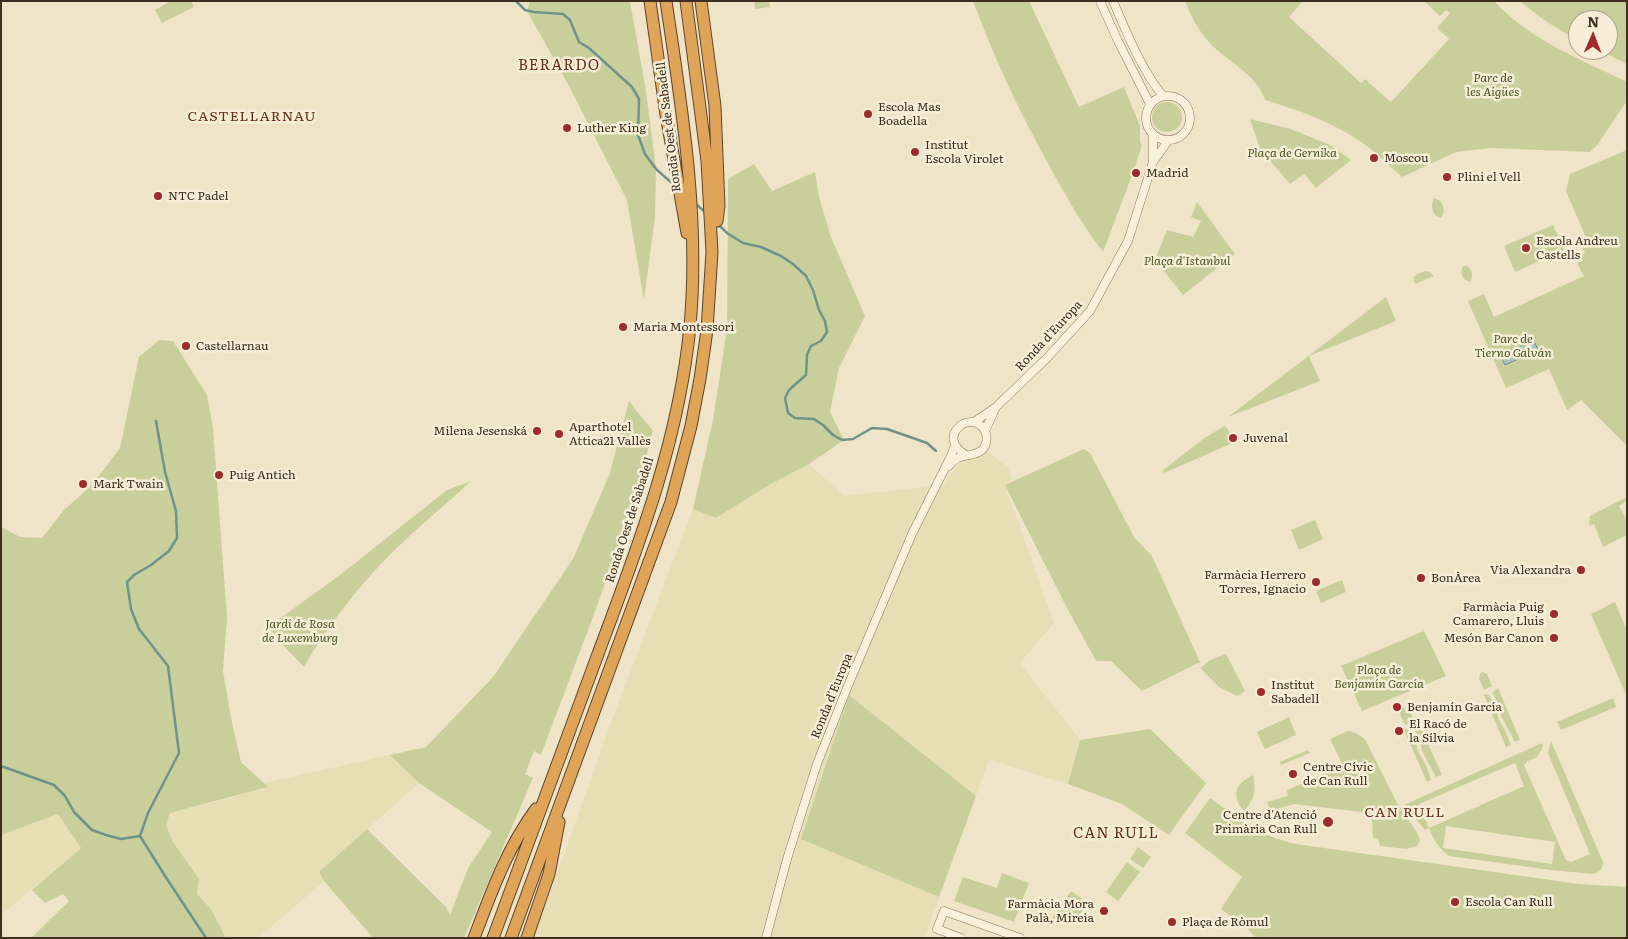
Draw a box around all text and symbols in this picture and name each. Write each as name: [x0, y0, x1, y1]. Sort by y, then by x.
north arrow: [1568, 10, 1618, 60]
text: N: [1587, 11, 1599, 31]
district label: BERARDO: [517, 57, 601, 75]
street label: Ronda Oest de Sabadell: [654, 61, 684, 193]
park label: Parc de les Aigües: [1467, 71, 1519, 99]
place label: Escola Mas Boadella: [878, 100, 940, 128]
marker: Escola Mas Boadella: [862, 108, 874, 120]
district label: CASTELLARNAU: [186, 109, 318, 125]
place label: Luther King: [577, 121, 646, 135]
marker: Luther King: [561, 122, 573, 134]
place label: Institut Escola Virolet: [925, 138, 1004, 166]
marker: Institut Escola Virolet: [909, 146, 921, 158]
park label: Plaça de Gernika: [1247, 146, 1337, 160]
place label: Moscou: [1384, 151, 1429, 165]
marker: Moscou: [1368, 152, 1380, 164]
place label: Madrid: [1146, 166, 1188, 180]
marker: Madrid: [1130, 167, 1142, 179]
place label: Plini el Vell: [1457, 170, 1521, 184]
marker: Plini el Vell: [1441, 171, 1453, 183]
place label: NTC Padel: [168, 189, 228, 203]
marker: NTC Padel: [152, 190, 164, 202]
place label: Escola Andreu Castells: [1536, 234, 1618, 262]
marker: Escola Andreu Castells: [1520, 242, 1532, 254]
park label: Plaça d'Istanbul: [1144, 254, 1230, 268]
street label: Ronda d'Europa: [1013, 298, 1085, 374]
place label: Maria Montessori: [633, 320, 734, 334]
marker: Maria Montessori: [617, 321, 629, 333]
park label: Parc de Tierno Galván: [1474, 332, 1552, 360]
place label: Castellarnau: [196, 339, 269, 353]
marker: Castellarnau: [180, 340, 192, 352]
place label: Aparthotel Attica21 Vallès: [569, 420, 651, 448]
place label: Milena Jesenská: [433, 424, 527, 438]
marker: Milena Jesenská: [531, 425, 543, 437]
marker: Aparthotel Attica21 Vallès: [553, 428, 565, 440]
place label: Juvenal: [1243, 431, 1288, 445]
marker: Juvenal: [1227, 432, 1239, 444]
street label: Ronda Oest de Sabadell: [603, 455, 657, 585]
place label: Puig Antich: [229, 468, 296, 482]
marker: Puig Antich: [213, 469, 225, 481]
place label: Mark Twain: [93, 477, 164, 491]
marker: Mark Twain: [77, 478, 89, 490]
place label: Via Alexandra: [1490, 563, 1571, 577]
marker: Via Alexandra: [1575, 564, 1587, 576]
place label: Farmàcia Herrero Torres, Ignacio: [1204, 568, 1306, 596]
place label: BonÀrea: [1431, 571, 1481, 585]
marker: BonÀrea: [1415, 572, 1427, 584]
marker: Farmàcia Herrero Torres, Ignacio: [1310, 576, 1322, 588]
place label: Farmàcia Puig Camarero, Lluis: [1453, 600, 1544, 628]
marker: Farmàcia Puig Camarero, Lluis: [1548, 608, 1560, 620]
park label: Jardí de Rosa de Luxemburg: [262, 617, 338, 645]
place label: Mesón Bar Canon: [1444, 631, 1544, 645]
marker: Mesón Bar Canon: [1548, 632, 1560, 644]
street label: Ronda d'Europa: [808, 651, 856, 741]
park label: Plaça de Benjamín García: [1334, 663, 1424, 691]
place label: Institut Sabadell: [1271, 678, 1319, 706]
marker: Institut Sabadell: [1255, 686, 1267, 698]
place label: Benjamín García: [1407, 700, 1502, 714]
marker: Benjamín García: [1391, 701, 1403, 713]
place label: El Racó de la Sílvia: [1409, 717, 1467, 745]
marker: El Racó de la Sílvia: [1393, 725, 1405, 737]
place label: Centre Cívic de Can Rull: [1303, 760, 1373, 788]
marker: Centre Cívic de Can Rull: [1287, 768, 1299, 780]
district label: CAN RULL: [1364, 805, 1446, 821]
place label: Centre d'Atenció Primària Can Rull: [1215, 808, 1317, 836]
marker: Centre d'Atenció Primària Can Rull: [1321, 815, 1335, 829]
district label: CAN RULL: [1072, 825, 1160, 843]
place label: Escola Can Rull: [1465, 895, 1553, 909]
marker: Escola Can Rull: [1449, 896, 1461, 908]
place label: Farmàcia Mora Palà, Mireia: [1007, 897, 1094, 925]
marker: Farmàcia Mora Palà, Mireia: [1098, 905, 1110, 917]
place label: Plaça de Ròmul: [1182, 915, 1269, 929]
marker: Plaça de Ròmul: [1166, 916, 1178, 928]

